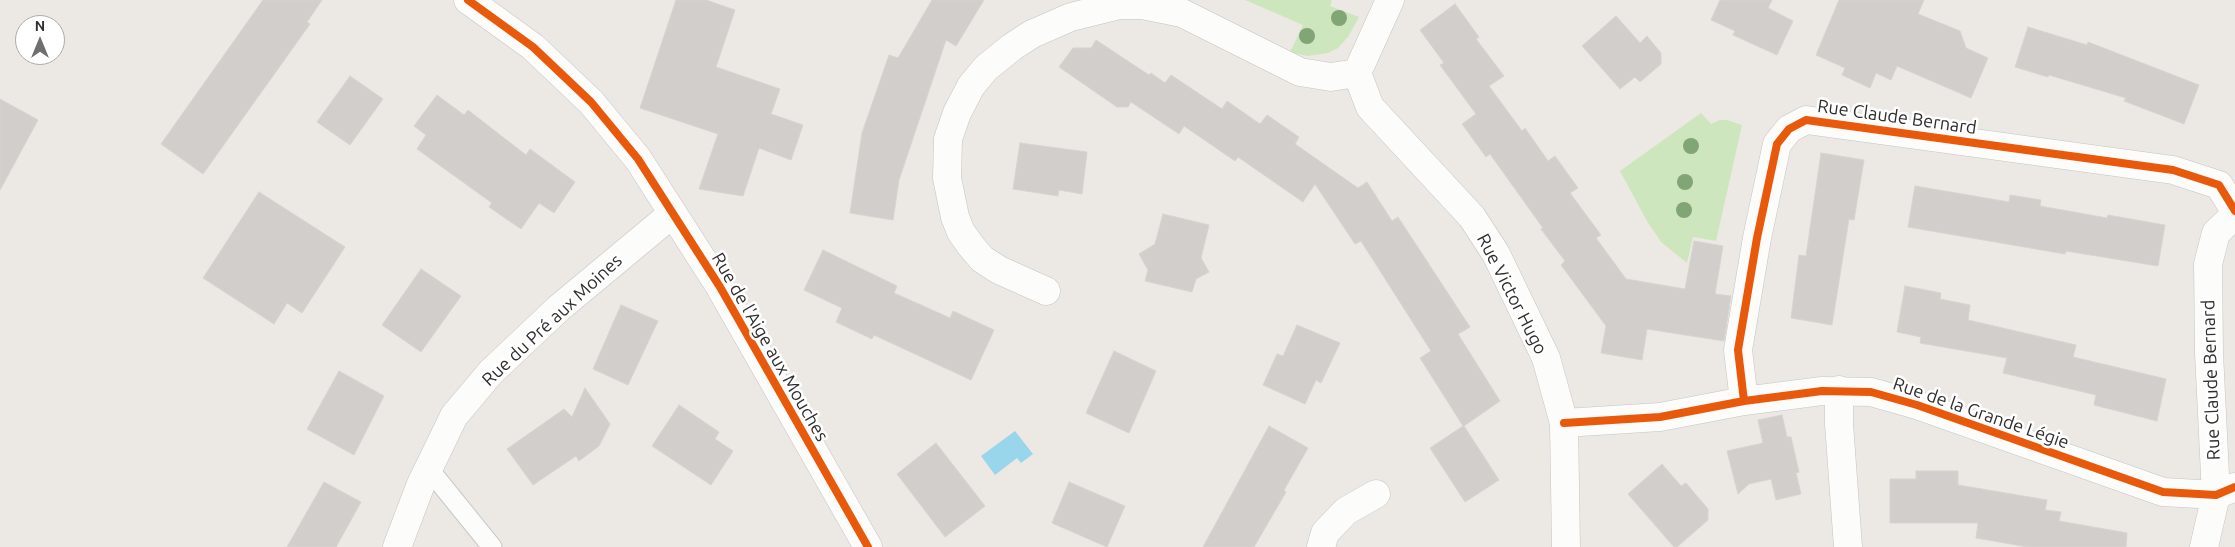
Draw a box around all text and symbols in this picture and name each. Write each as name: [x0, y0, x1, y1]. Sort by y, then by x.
north arrow: [15, 15, 65, 65]
text: N: [35, 18, 45, 34]
street label: Rue Claude Bernard: [1816, 95, 1978, 139]
street label: Rue Victor Hugo: [1472, 230, 1552, 358]
street label: Rue de l'Aige aux Mouches: [707, 249, 833, 445]
street label: Rue du Pré aux Moines: [478, 250, 626, 390]
street label: Rue Claude Bernard: [2197, 299, 2225, 461]
street label: Rue de la Grande Légie: [1890, 373, 2072, 453]

